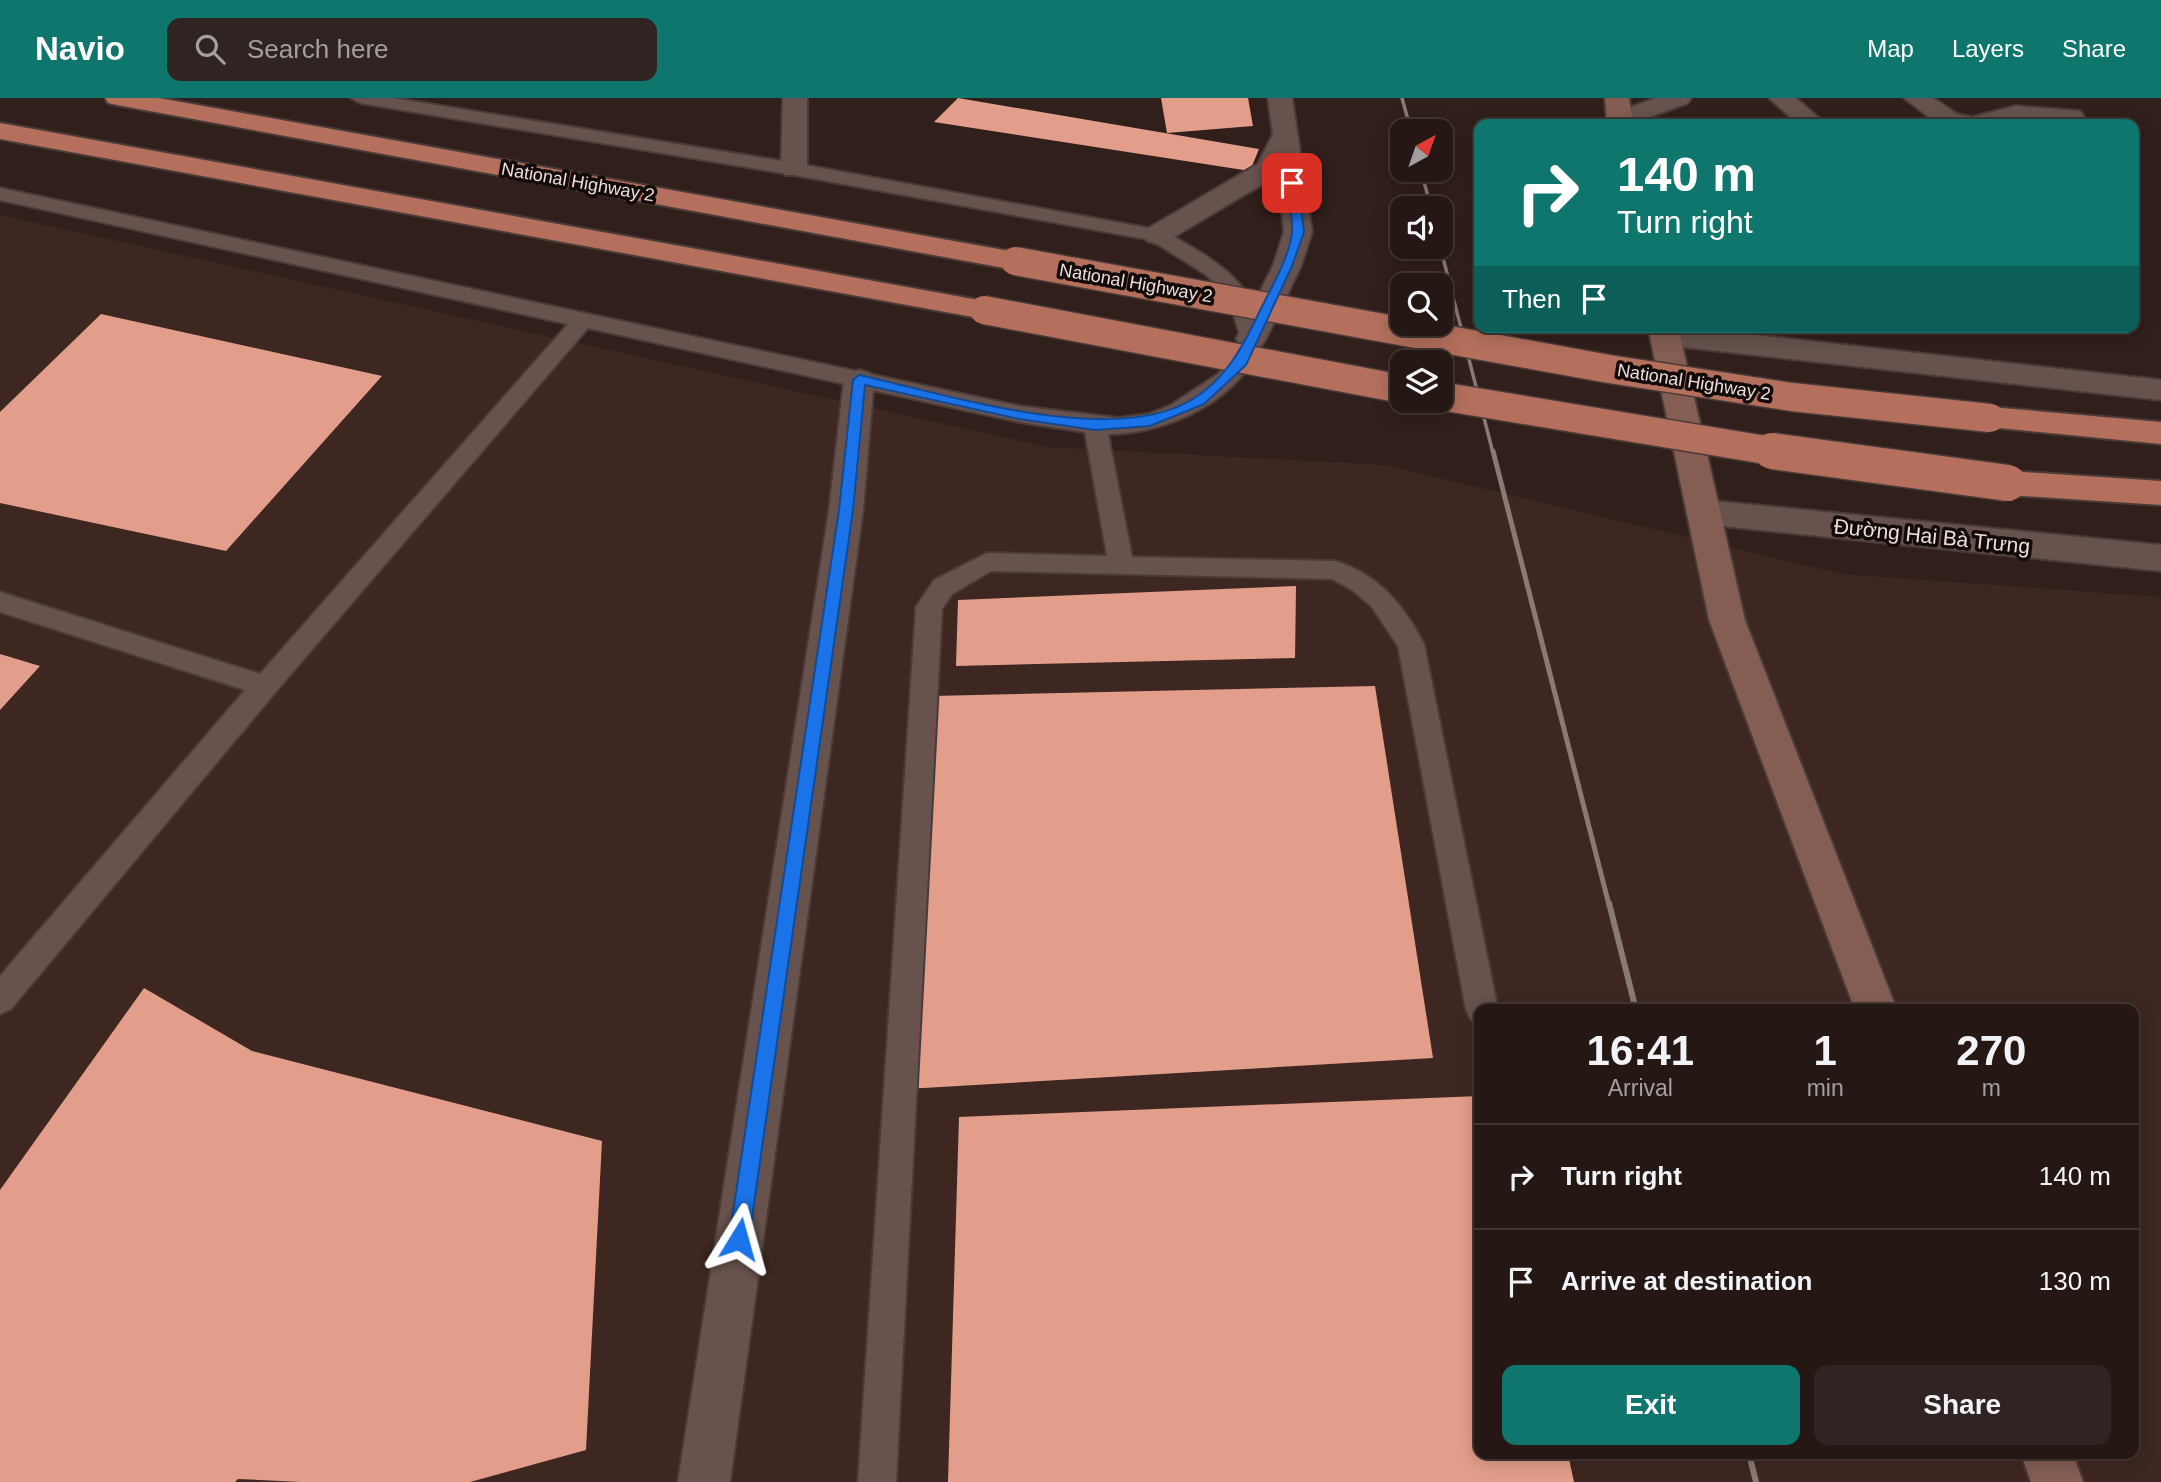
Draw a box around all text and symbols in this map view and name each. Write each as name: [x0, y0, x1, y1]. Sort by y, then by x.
search box: [167, 18, 657, 81]
text: Navio: [35, 30, 125, 67]
icon: search: [191, 30, 229, 68]
text: Search here: [247, 34, 389, 64]
text: Map: [1867, 35, 1914, 62]
text: Layers: [1952, 35, 2024, 62]
text: Share: [2062, 35, 2126, 62]
north arrow: [1390, 119, 1452, 182]
map controls: [1390, 119, 1453, 413]
icon: right: [1502, 147, 1593, 238]
text: 140 m: [1617, 147, 1756, 201]
pin: [1262, 153, 1322, 213]
street label: National Highway 2: [500, 159, 656, 205]
icon: arrive: [1273, 164, 1311, 202]
button: sound: [1390, 196, 1453, 259]
text: Turn right: [1617, 204, 1753, 240]
street label: National Highway 2: [1058, 260, 1214, 306]
button: search: [1390, 273, 1453, 336]
icon: arrive: [1575, 280, 1613, 318]
text: Then: [1502, 284, 1561, 314]
button: layers: [1390, 350, 1453, 413]
street label: National Highway 2: [1616, 360, 1772, 404]
street label: Đường Hai Bà Trưng: [1833, 514, 2031, 558]
text: 16:41: [1587, 1027, 1694, 1074]
text: 1: [1813, 1027, 1837, 1074]
text: 270: [1956, 1027, 2026, 1074]
text: Arrival: [1608, 1075, 1673, 1101]
text: min: [1807, 1075, 1844, 1101]
text: m: [1982, 1075, 2001, 1101]
icon: right: [1502, 1158, 1540, 1196]
text: Turn right: [1561, 1161, 1682, 1191]
text: 140 m: [2039, 1161, 2111, 1191]
position arrow: [702, 1202, 776, 1276]
icon: arrive: [1502, 1263, 1540, 1301]
text: Arrive at destination: [1561, 1266, 1812, 1296]
text: 130 m: [2039, 1266, 2111, 1296]
button: Exit: [1502, 1365, 1800, 1445]
button: Share: [1814, 1365, 2111, 1445]

